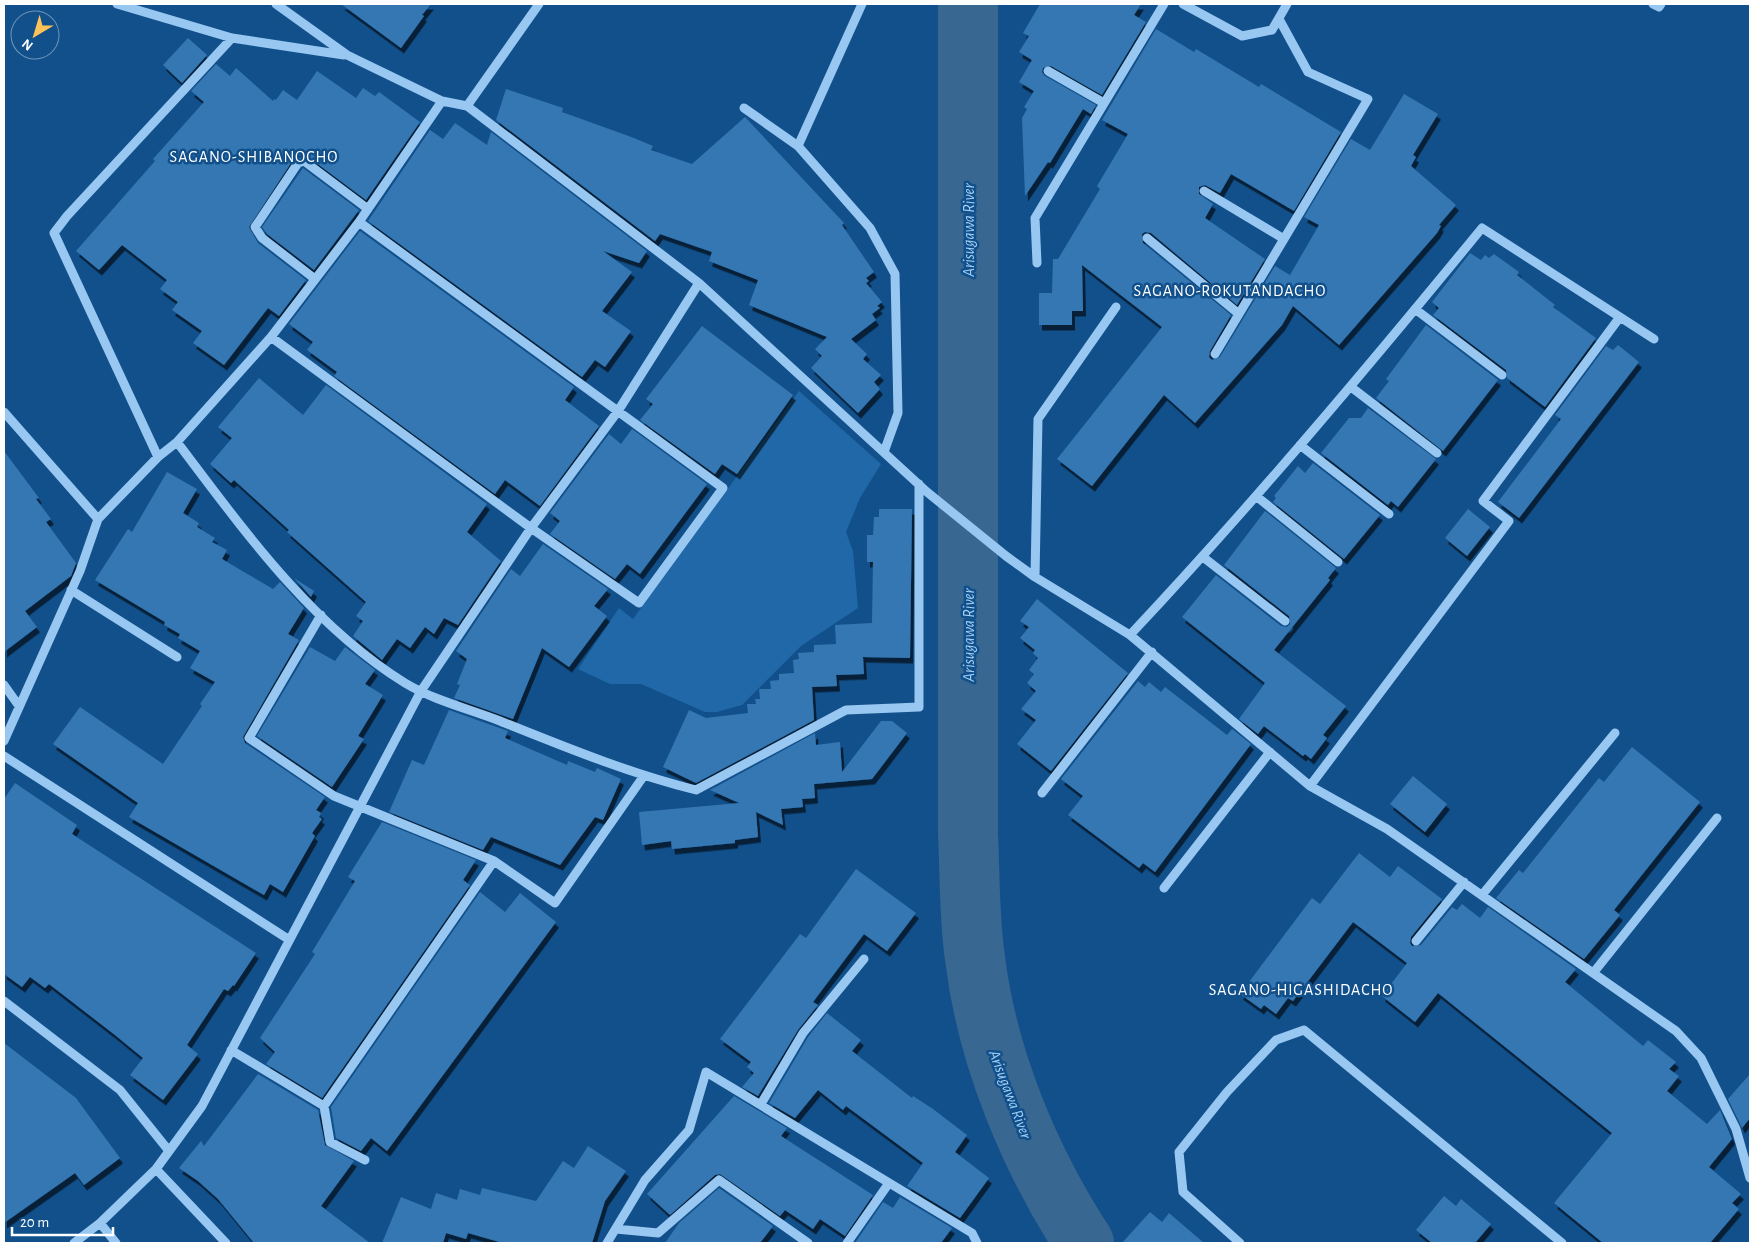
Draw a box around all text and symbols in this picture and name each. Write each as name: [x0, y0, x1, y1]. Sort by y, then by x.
north arrow: [10, 10, 60, 60]
text: N: [19, 36, 36, 53]
district label: SAGANO-SHIBANOCHO: [170, 149, 338, 165]
water label: Arisugawa River: [961, 183, 977, 278]
district label: SAGANO-ROKUTANDACHO: [1134, 283, 1326, 299]
water label: Arisugawa River: [961, 588, 977, 683]
district label: SAGANO-HIGASHIDACHO: [1209, 982, 1393, 998]
water label: Arisugawa River: [986, 1047, 1035, 1142]
scale bar: [12, 1204, 114, 1236]
text: 20 m: [20, 1215, 49, 1230]

